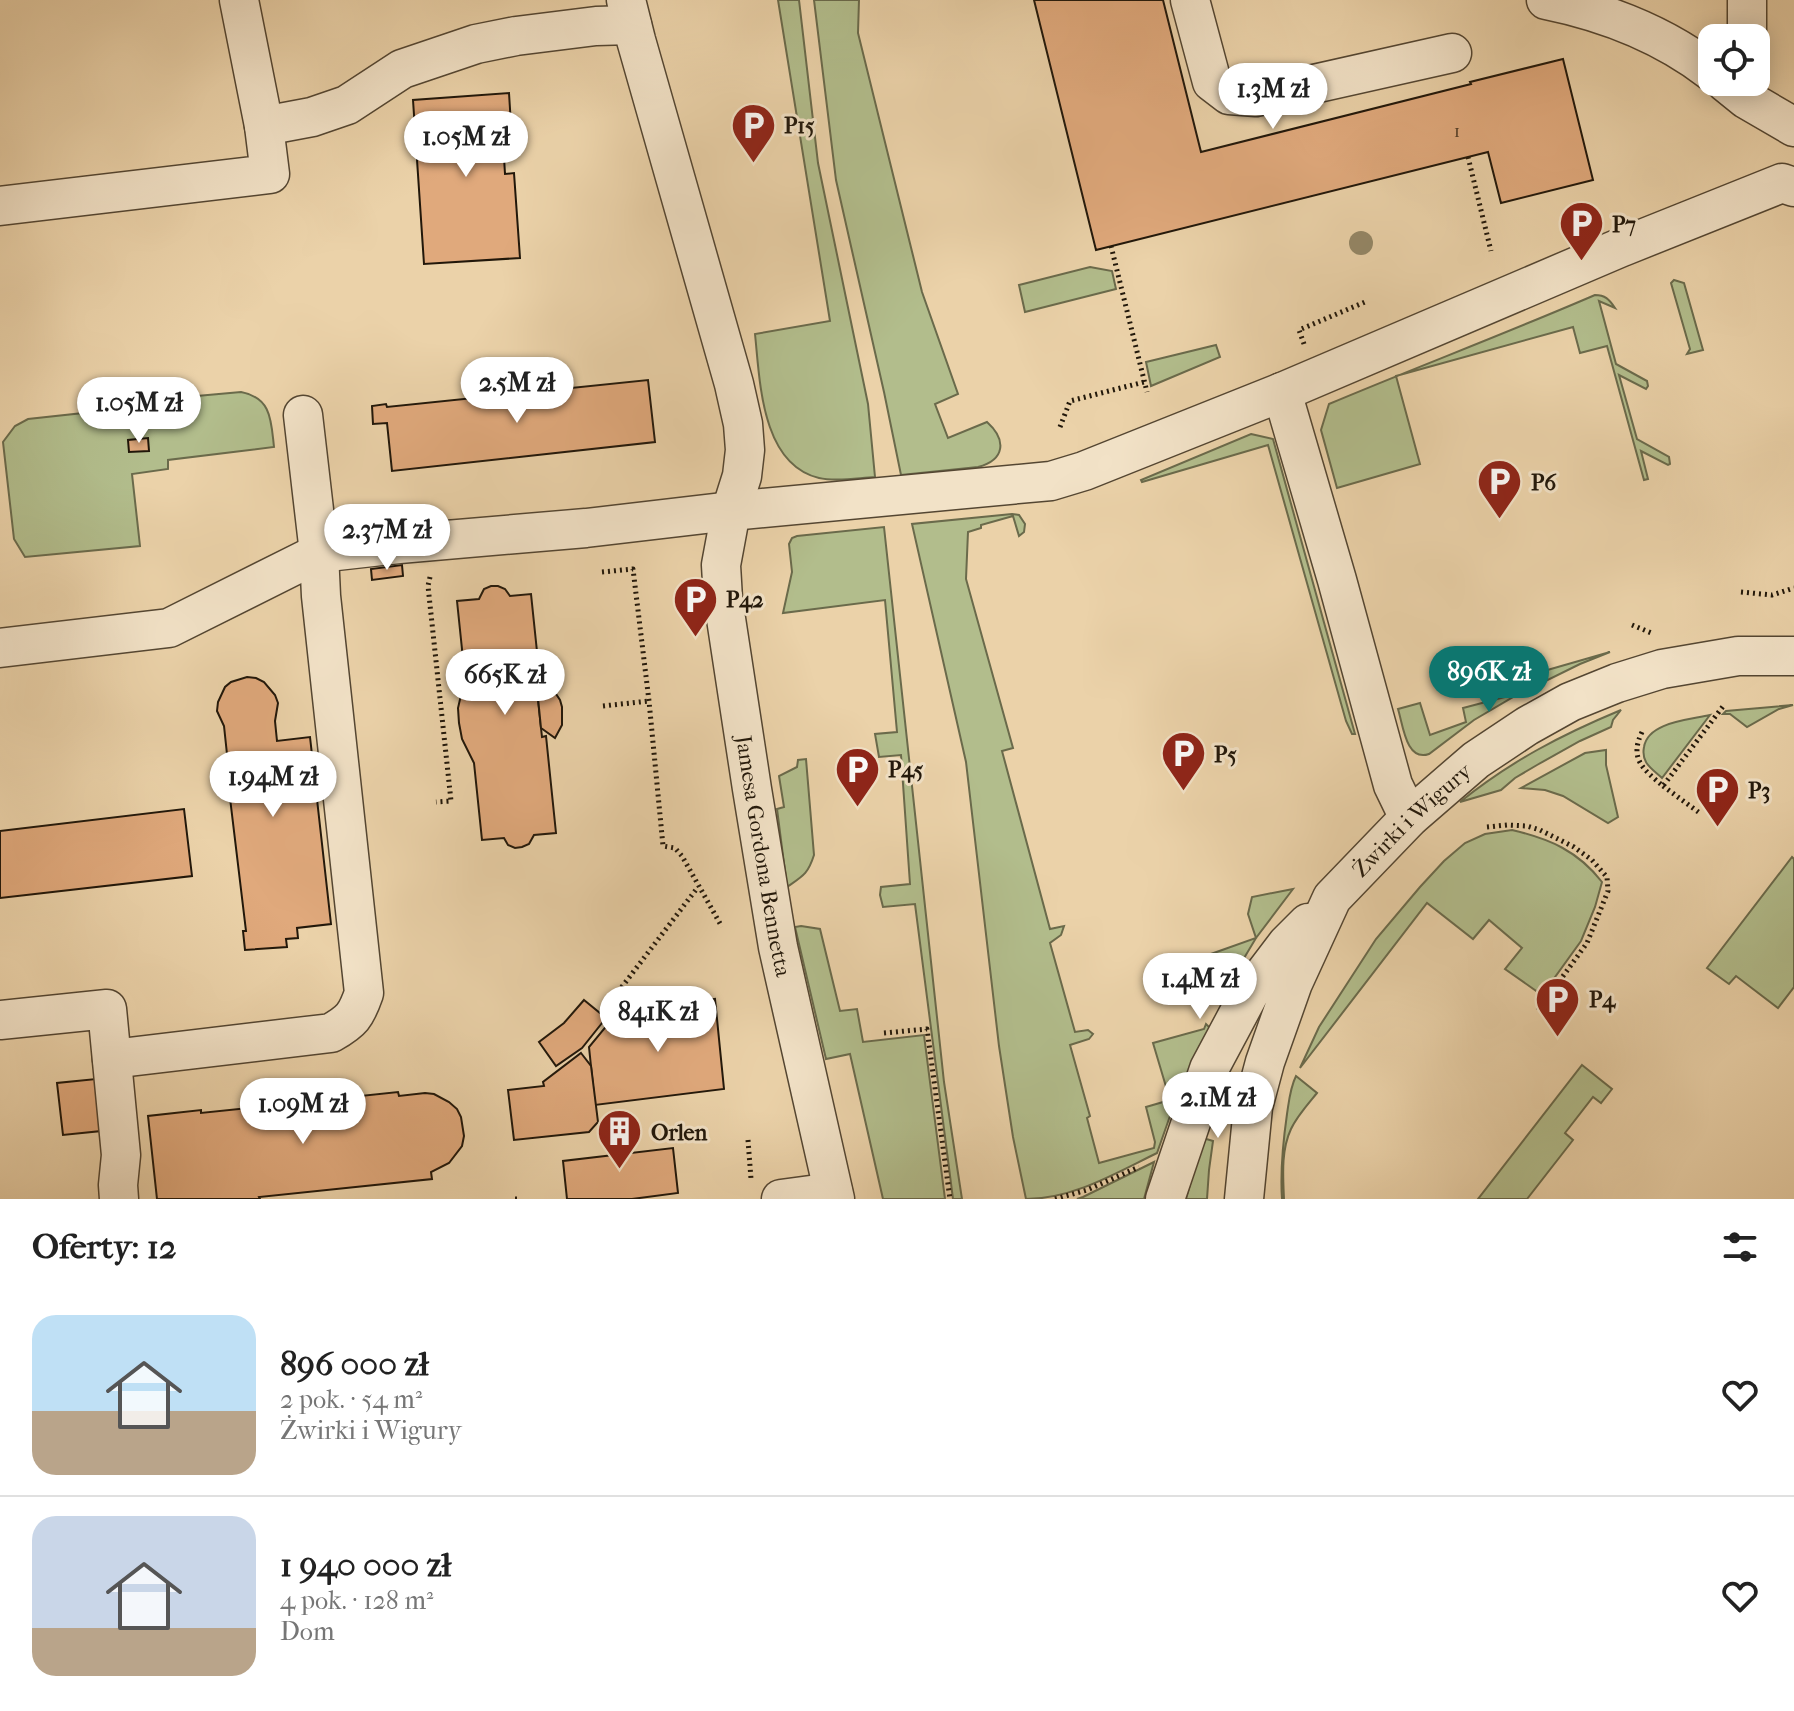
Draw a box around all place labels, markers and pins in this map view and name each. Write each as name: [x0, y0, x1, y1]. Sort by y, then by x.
pin: 1.3M zł: [1199, 63, 1347, 131]
parking icon: P15: [729, 101, 777, 164]
pin: 1.05M zł: [383, 111, 549, 179]
place label: P15: [784, 113, 815, 139]
parking icon: P7: [1557, 200, 1605, 263]
place label: P7: [1612, 212, 1636, 238]
pin: 2.5M zł: [443, 357, 591, 425]
pin: 1.05M zł: [56, 377, 222, 445]
parking icon: P6: [1476, 458, 1524, 521]
place label: P6: [1531, 470, 1557, 496]
pin: 2.37M zł: [304, 504, 470, 572]
parking icon: P42: [671, 575, 719, 638]
place label: P42: [726, 587, 764, 613]
pin: 896K zł: [1415, 646, 1563, 714]
pin: 665K zł: [431, 649, 579, 717]
parking icon: P5: [1159, 730, 1207, 793]
place label: P5: [1214, 742, 1237, 768]
parking icon: P45: [833, 745, 881, 808]
pin: 1.94M zł: [190, 751, 356, 819]
place label: P45: [888, 757, 924, 783]
parking icon: P3: [1693, 766, 1741, 829]
place label: P3: [1748, 778, 1770, 804]
pin: 1.4M zł: [1126, 953, 1274, 1021]
parking icon: P4: [1534, 975, 1582, 1038]
pin: 841K zł: [584, 986, 732, 1054]
place label: P4: [1589, 987, 1616, 1013]
pin: 2.1M zł: [1144, 1072, 1292, 1140]
pin: 1.09M zł: [220, 1078, 386, 1146]
building icon: Orlen: [596, 1108, 644, 1171]
place label: Orlen: [651, 1120, 707, 1146]

